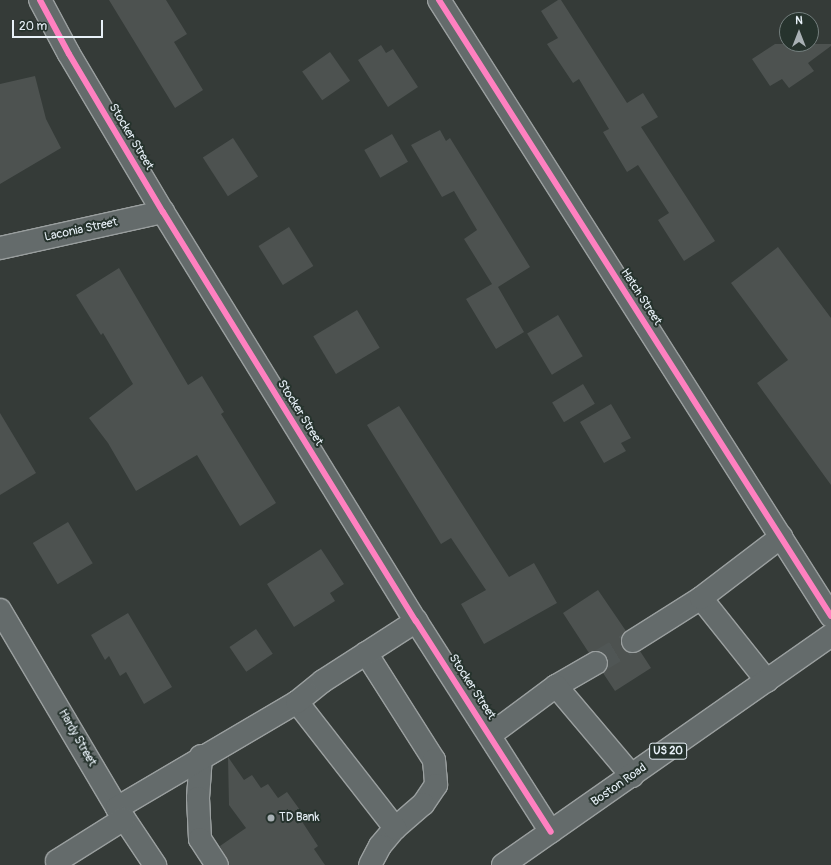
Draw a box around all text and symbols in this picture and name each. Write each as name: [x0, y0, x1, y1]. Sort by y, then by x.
scale bar: [14, 12, 105, 38]
north arrow: [779, 12, 819, 52]
text: N: [795, 14, 803, 27]
text: 20 m: [19, 19, 47, 34]
street label: Stocker Street: [106, 101, 156, 173]
street label: Laconia Street: [43, 215, 119, 245]
street label: Hatch Street: [617, 266, 665, 328]
street label: Stocker Street: [274, 377, 326, 449]
street label: Stocker Street: [446, 652, 498, 722]
street label: Hardy Street: [55, 707, 99, 769]
road number: US 20: [649, 742, 687, 760]
street label: Boston Road: [589, 761, 649, 809]
place label: TD Bank: [279, 811, 320, 825]
marker: TD Bank: [266, 813, 276, 823]

